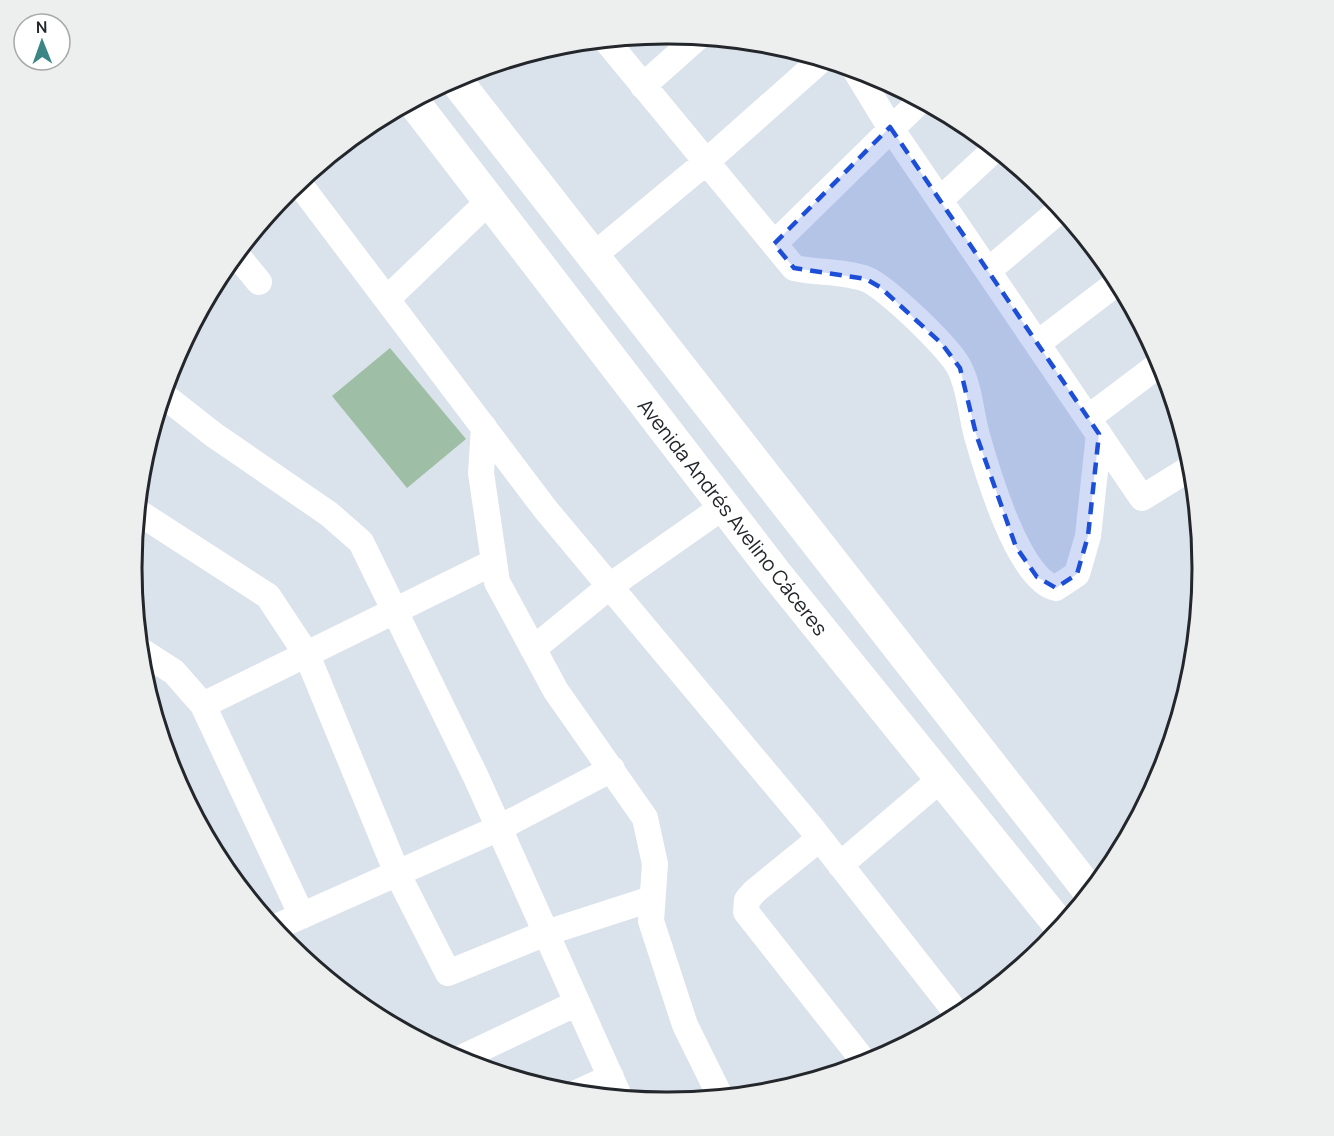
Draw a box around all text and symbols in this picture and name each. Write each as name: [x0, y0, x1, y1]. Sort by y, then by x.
north arrow: [12, 12, 72, 72]
text: N: [36, 16, 48, 38]
street label: Avenida Andrés Avelino Cáceres: [632, 393, 834, 641]

